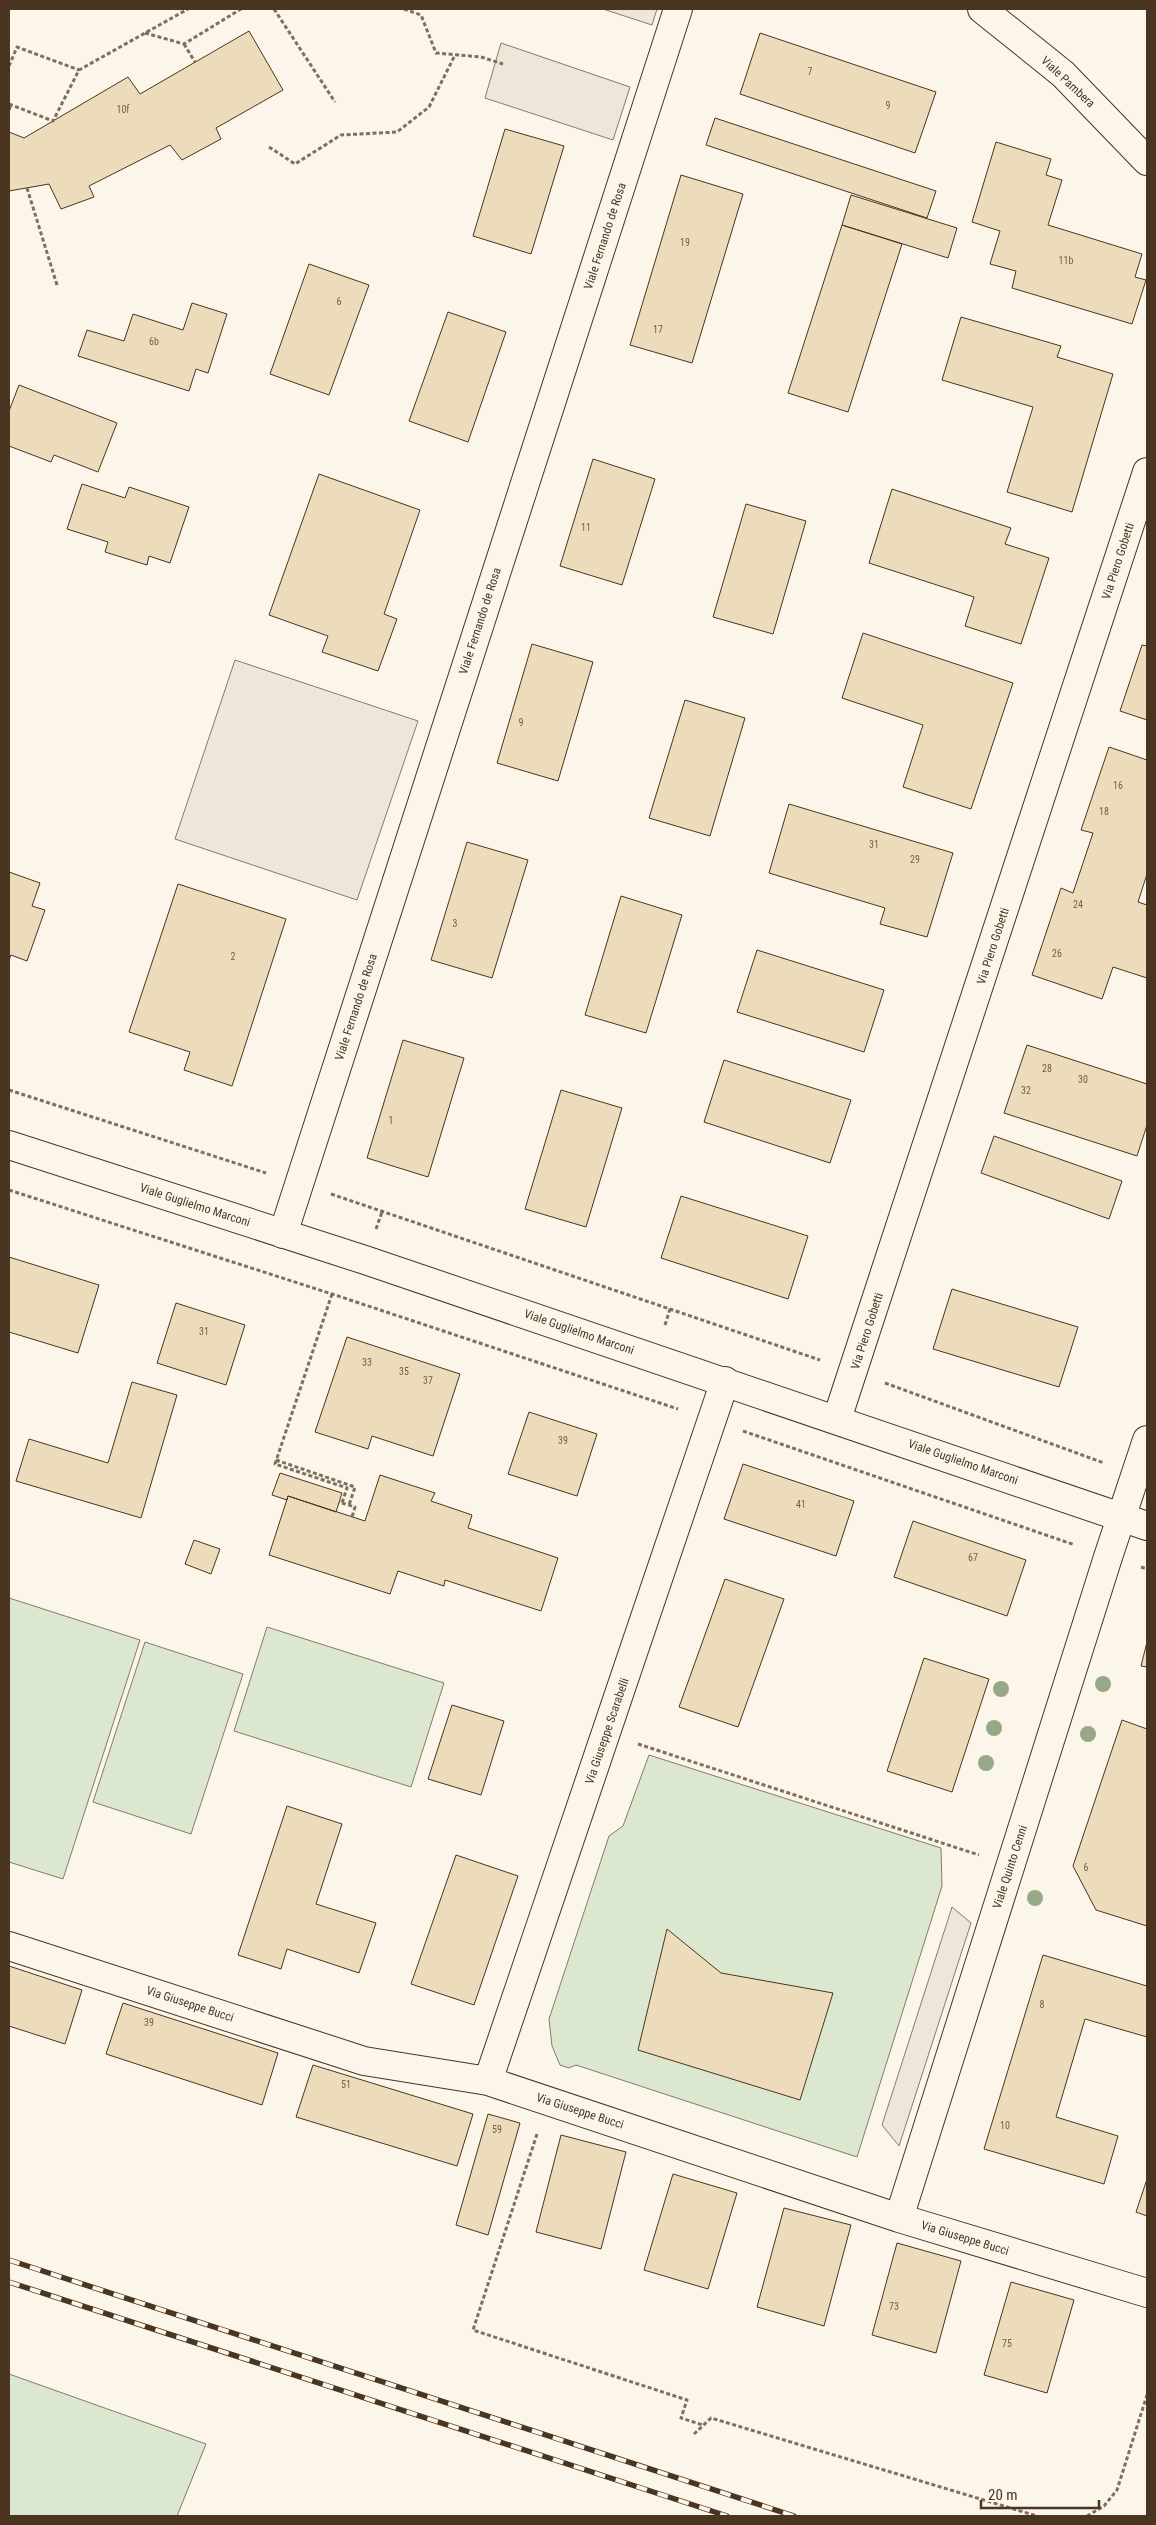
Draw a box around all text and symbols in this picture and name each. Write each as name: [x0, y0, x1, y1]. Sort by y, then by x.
street label: Viale Pambera: [1038, 54, 1098, 111]
house number: 7: [808, 66, 813, 77]
house number: 9: [886, 100, 891, 111]
house number: 10f: [116, 104, 130, 115]
street label: Viale Fernando de Rosa: [581, 181, 629, 291]
house number: 19: [680, 237, 690, 248]
house number: 11b: [1059, 255, 1073, 266]
house number: 6: [337, 296, 342, 307]
house number: 17: [653, 324, 663, 335]
house number: 6b: [149, 336, 159, 347]
street label: Via Piero Gobetti: [1099, 521, 1137, 601]
house number: 11: [581, 522, 591, 533]
street label: Viale Fernando de Rosa: [456, 566, 504, 676]
house number: 9: [519, 717, 524, 728]
house number: 16: [1113, 780, 1123, 791]
house number: 18: [1099, 806, 1109, 817]
house number: 31: [869, 839, 879, 850]
house number: 29: [910, 854, 920, 865]
house number: 24: [1073, 899, 1083, 910]
street label: Via Piero Gobetti: [974, 906, 1012, 986]
house number: 3: [453, 918, 458, 929]
house number: 26: [1052, 948, 1062, 959]
house number: 2: [231, 951, 236, 962]
street label: Viale Fernando de Rosa: [332, 952, 380, 1062]
house number: 28: [1042, 1063, 1052, 1074]
house number: 30: [1078, 1074, 1088, 1085]
house number: 32: [1021, 1085, 1031, 1096]
house number: 1: [389, 1115, 393, 1126]
street label: Viale Guglielmo Marconi: [138, 1181, 252, 1229]
street label: Via Piero Gobetti: [848, 1291, 886, 1371]
street label: Viale Guglielmo Marconi: [522, 1307, 636, 1357]
house number: 31: [199, 1326, 209, 1337]
house number: 33: [362, 1357, 372, 1368]
house number: 35: [399, 1366, 409, 1377]
house number: 37: [423, 1375, 433, 1386]
house number: 39: [558, 1435, 568, 1446]
street label: Viale Guglielmo Marconi: [906, 1437, 1020, 1487]
house number: 41: [796, 1499, 806, 1510]
house number: 67: [968, 1552, 978, 1563]
street label: Via Giuseppe Scarabelli: [582, 1676, 632, 1786]
street label: Viale Quinto Cenni: [990, 1823, 1030, 1911]
house number: 6: [1084, 1862, 1089, 1873]
street label: Via Giuseppe Bucci: [144, 1983, 236, 2025]
house number: 8: [1040, 1999, 1045, 2010]
house number: 39: [144, 2017, 154, 2028]
house number: 51: [341, 2079, 351, 2090]
street label: Via Giuseppe Bucci: [534, 2090, 626, 2132]
house number: 10: [1000, 2120, 1010, 2131]
house number: 59: [492, 2124, 502, 2135]
street label: Via Giuseppe Bucci: [919, 2218, 1011, 2258]
house number: 73: [889, 2301, 899, 2312]
house number: 75: [1002, 2338, 1012, 2349]
scale bar: [981, 2478, 1098, 2510]
text: 20 m: [988, 2486, 1018, 2504]

